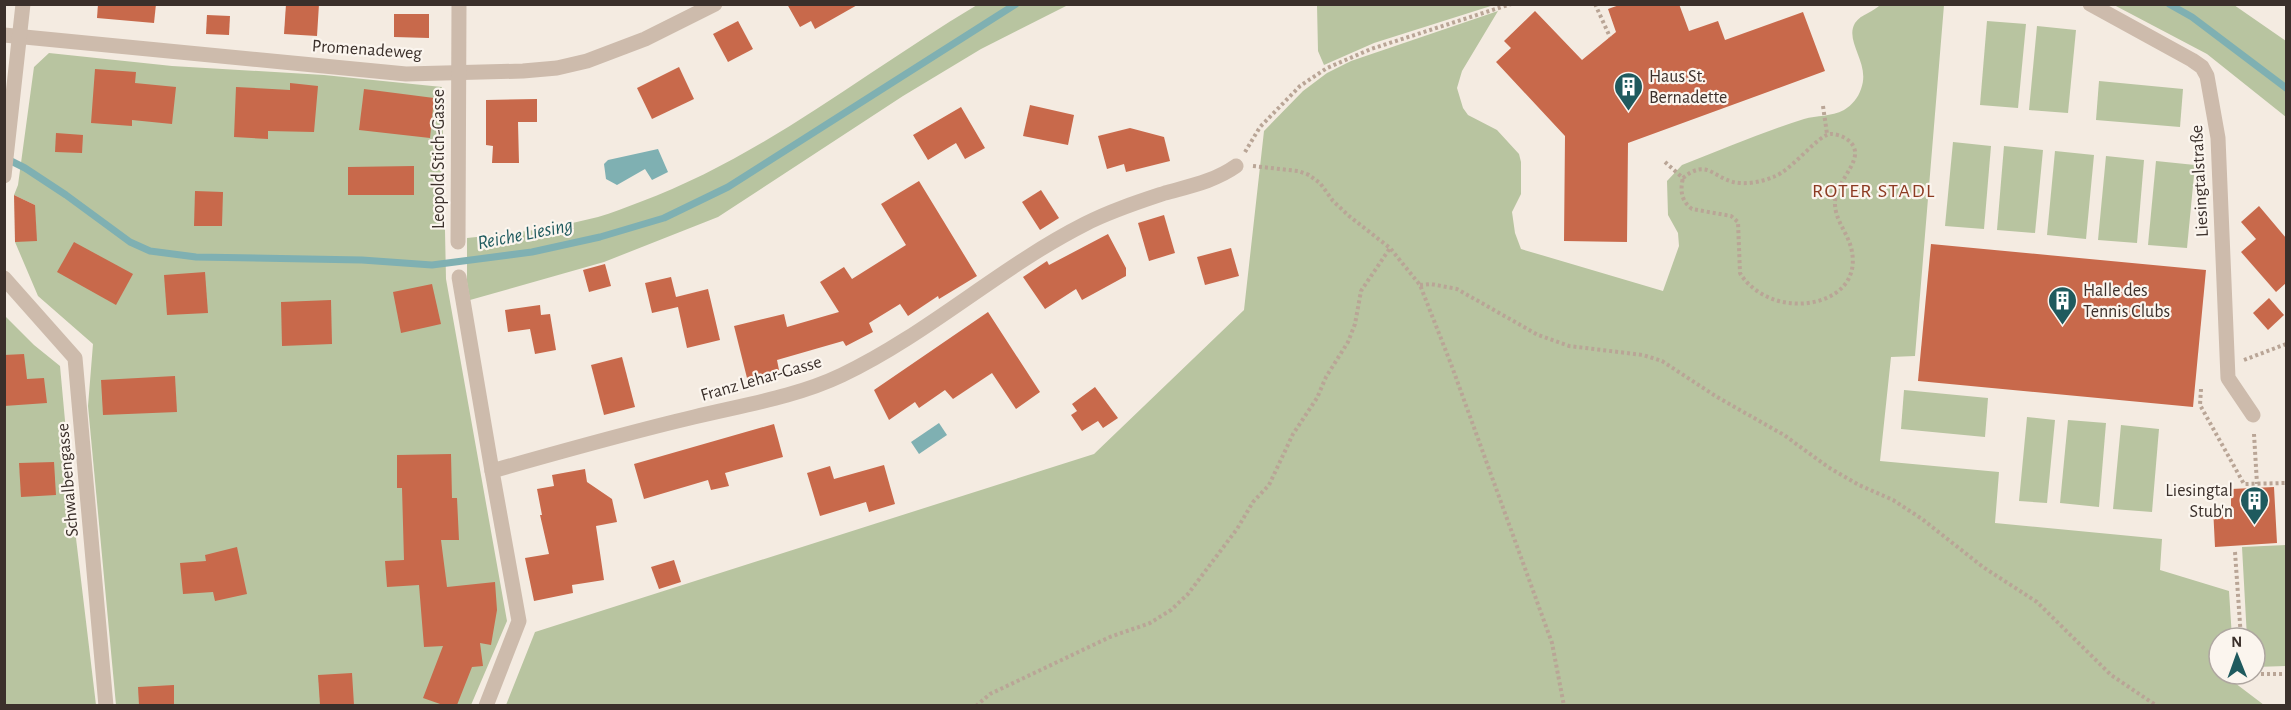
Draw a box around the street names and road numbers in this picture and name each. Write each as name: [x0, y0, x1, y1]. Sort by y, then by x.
street label: Promenadeweg: [311, 37, 423, 63]
street label: Leopold Stich-Gasse: [430, 89, 448, 229]
street label: Liesingtalstraße: [2188, 124, 2212, 238]
street label: Franz Lehar-Gasse: [699, 353, 824, 405]
street label: Schwalbengasse: [54, 422, 82, 537]

